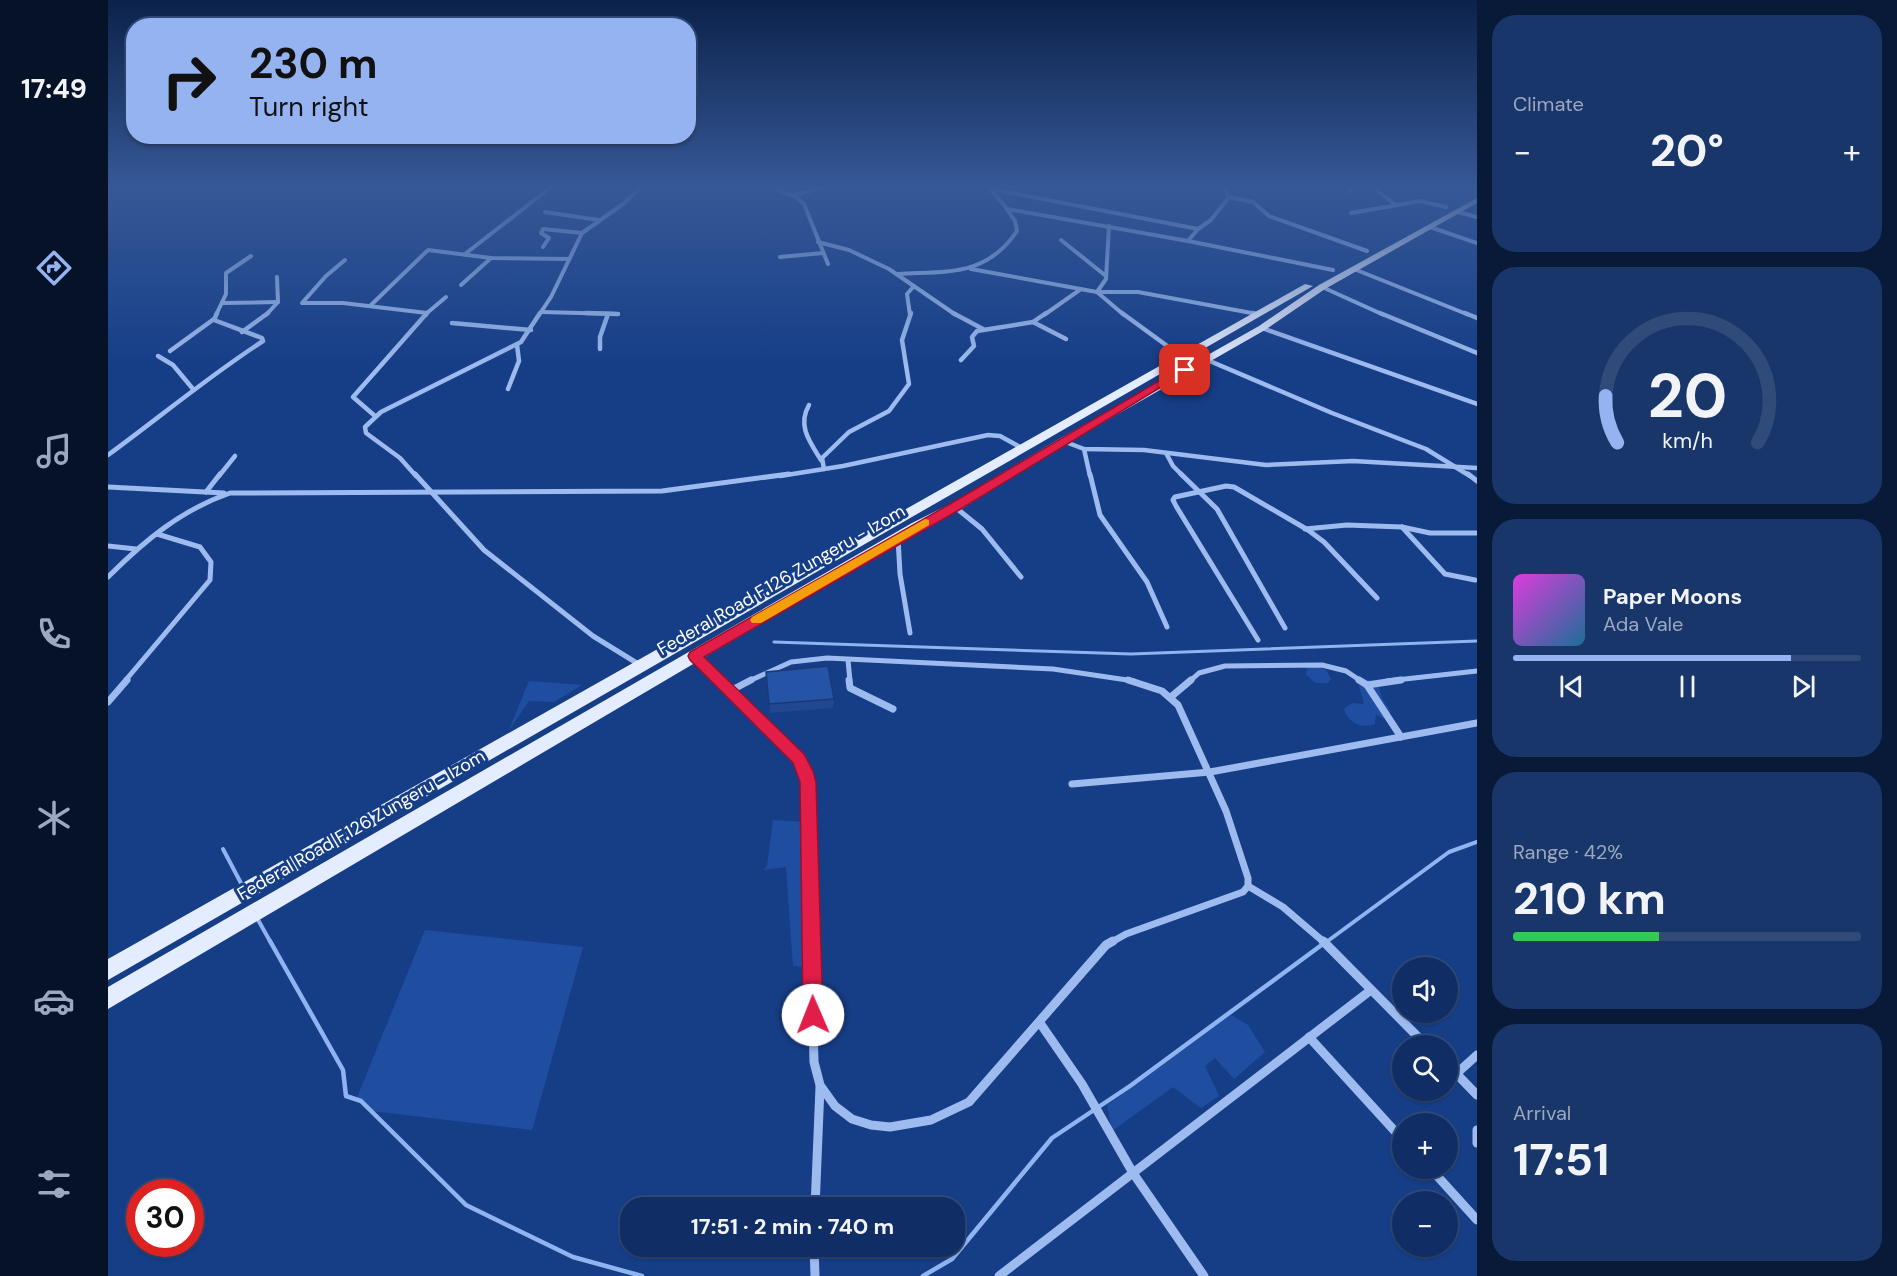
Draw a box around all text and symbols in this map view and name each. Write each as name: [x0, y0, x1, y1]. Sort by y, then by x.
text: 230 m: [249, 36, 378, 91]
icon: right: [150, 42, 228, 120]
text: 17:49: [21, 71, 87, 106]
text: Turn right: [249, 89, 369, 124]
text: Climate: [1513, 91, 1584, 117]
text: 20°: [1650, 121, 1724, 180]
text: −: [1513, 130, 1531, 173]
text: +: [1843, 130, 1861, 173]
icon: directions: [33, 247, 75, 289]
pin: [1159, 344, 1210, 395]
icon: arrive: [1168, 353, 1201, 386]
text: 20: [1647, 355, 1727, 436]
text: km/h: [1662, 427, 1712, 455]
icon: music: [33, 430, 75, 472]
street label: Federal Road F.126 Zungeru - Izom: [653, 499, 909, 661]
text: Paper Moons: [1603, 582, 1742, 611]
text: Ada Vale: [1603, 611, 1683, 637]
icon: phone: [33, 613, 75, 655]
icon: previous: [1555, 670, 1588, 703]
icon: pause: [1671, 670, 1704, 703]
icon: next: [1787, 670, 1820, 703]
street label: Federal Road F.126 Zungeru - Izom: [233, 744, 489, 906]
icon: climate: [33, 797, 75, 839]
text: Range · 42%: [1513, 839, 1623, 865]
text: 210 km: [1513, 869, 1666, 928]
map controls: [1392, 957, 1458, 1257]
button: sound: [1392, 957, 1458, 1023]
icon: car: [33, 980, 75, 1022]
position arrow: [781, 983, 845, 1047]
button: search: [1392, 1035, 1458, 1101]
text: Arrival: [1513, 1100, 1571, 1126]
button: +: [1392, 1113, 1458, 1179]
text: 17:51: [1513, 1130, 1609, 1189]
icon: filters: [33, 1163, 75, 1205]
speed limit sign: 30: [126, 1179, 204, 1257]
button: −: [1392, 1191, 1458, 1257]
text: 17:51 · 2 min · 740 m: [691, 1212, 894, 1241]

